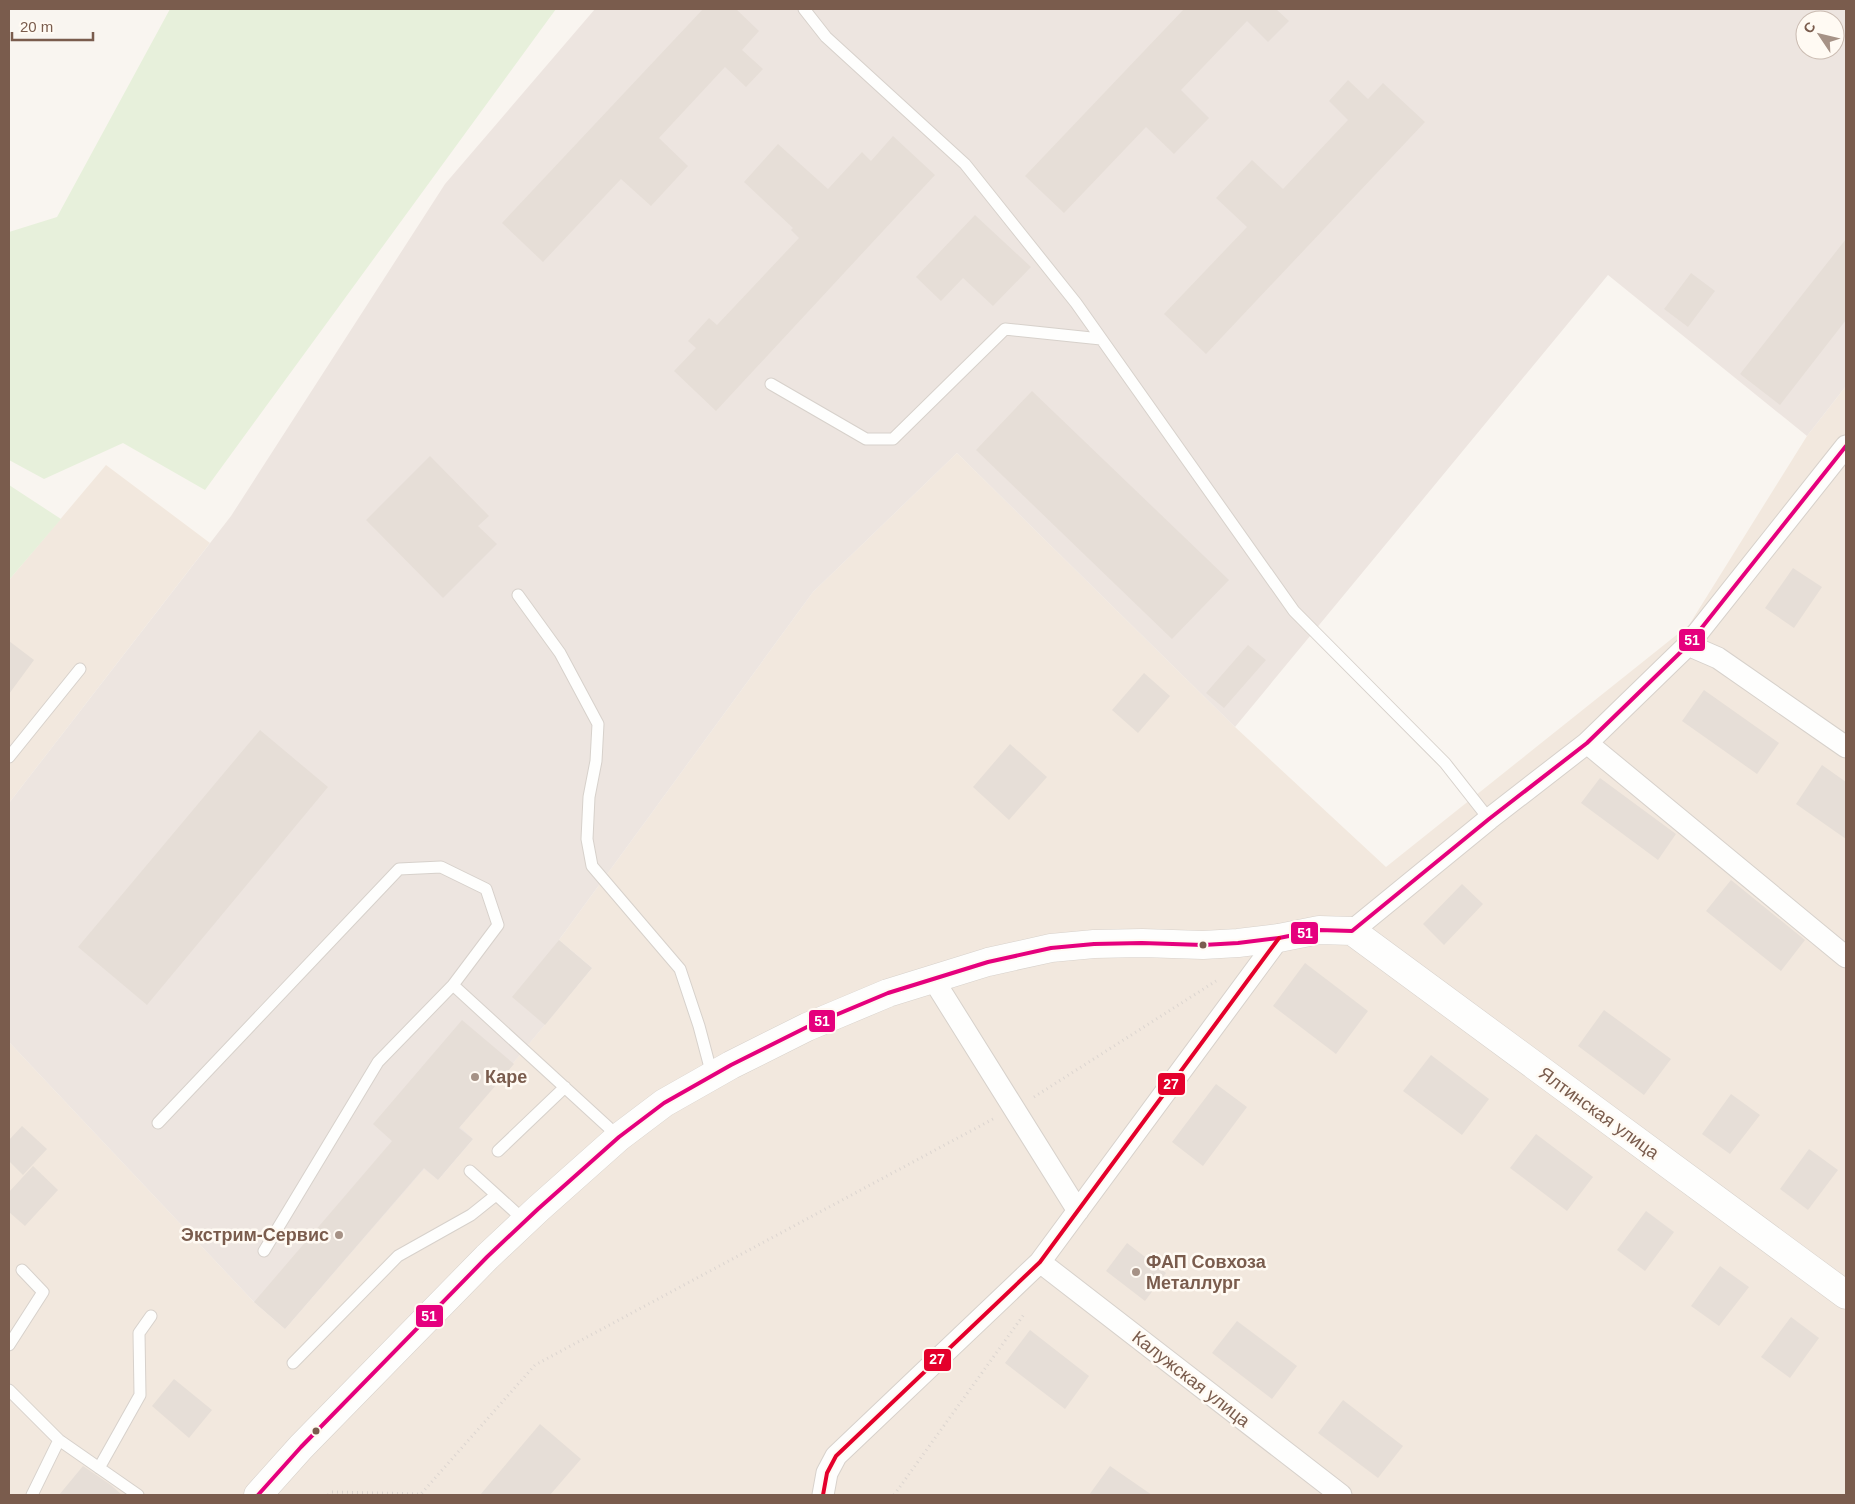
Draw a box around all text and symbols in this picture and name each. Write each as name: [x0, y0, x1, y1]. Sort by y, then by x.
scale bar: [12, 10, 94, 42]
north arrow: [1795, 10, 1845, 60]
text: 20 m: [20, 18, 53, 35]
text: С: [1800, 19, 1819, 36]
line badge: 51: [1678, 628, 1706, 652]
text: 51: [1684, 632, 1700, 648]
line badge: 51: [1290, 921, 1319, 945]
text: 51: [1297, 925, 1313, 941]
unlabelled marker: [1198, 940, 1208, 950]
line badge: 51: [808, 1009, 836, 1033]
text: 51: [814, 1013, 830, 1029]
street label: Ялтинская улица: [1535, 1063, 1664, 1164]
place label: Каре: [485, 1067, 527, 1087]
marker: Каре: [469, 1071, 481, 1083]
line badge: 27: [1157, 1072, 1186, 1096]
text: 27: [1163, 1076, 1179, 1092]
place label: Экстрим-Сервис: [181, 1225, 329, 1245]
marker: Экстрим-Сервис: [333, 1229, 345, 1241]
place label: ФАП Совхоза Металлург: [1146, 1252, 1267, 1293]
marker: ФАП Совхоза Металлург: [1130, 1266, 1142, 1278]
line badge: 51: [415, 1304, 444, 1328]
text: 51: [421, 1308, 437, 1324]
street label: Калужская улица: [1128, 1327, 1255, 1432]
line badge: 27: [923, 1348, 952, 1372]
text: 27: [929, 1351, 945, 1367]
unlabelled marker: [311, 1426, 321, 1436]

